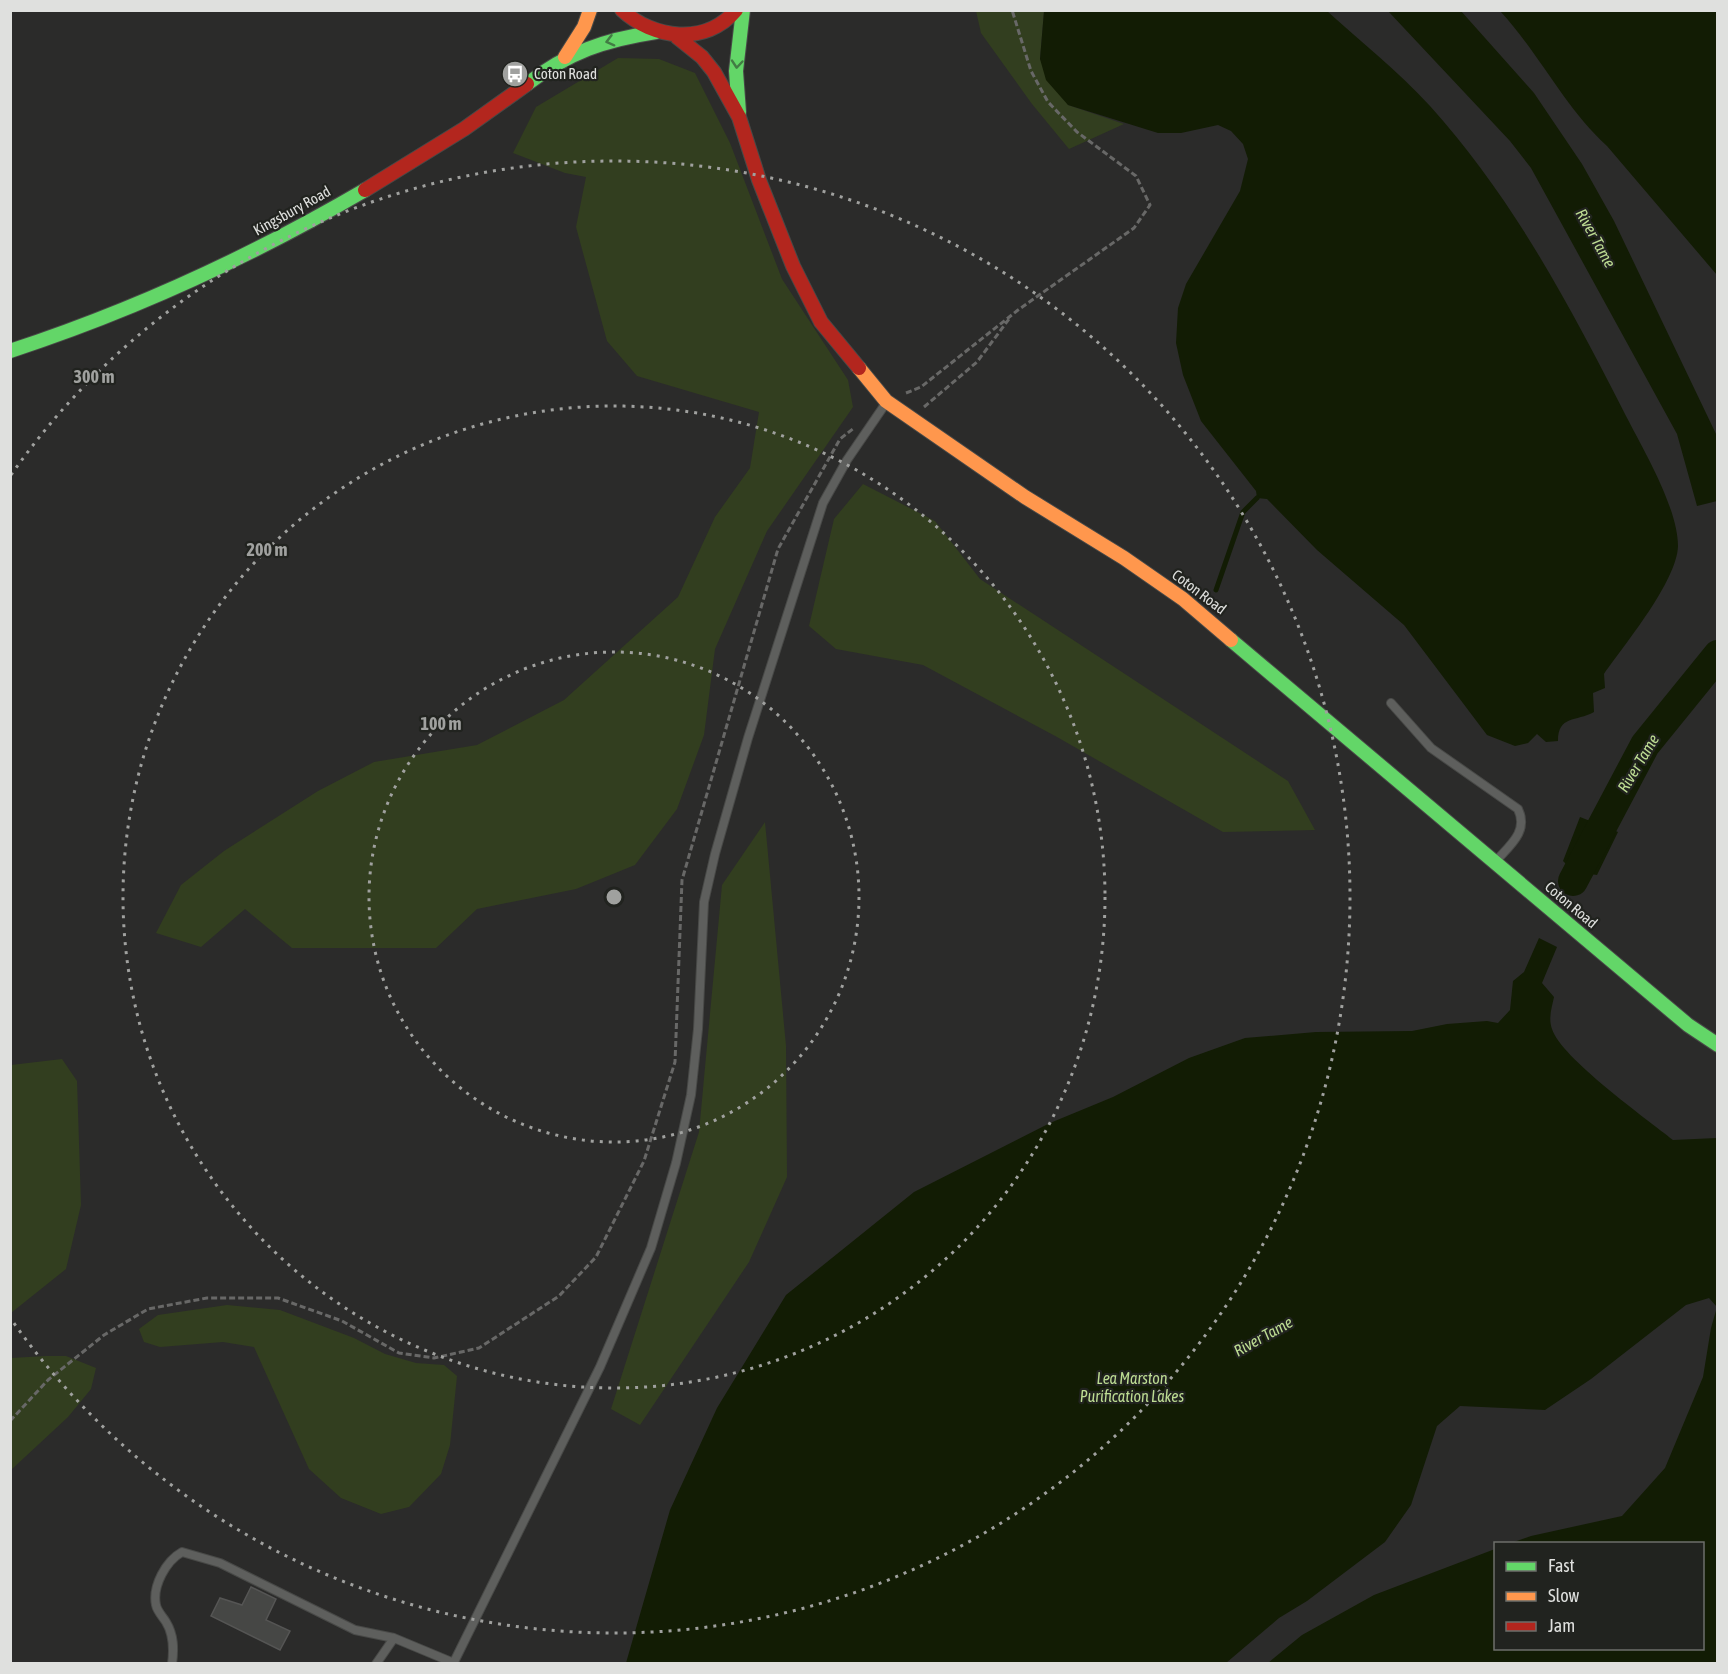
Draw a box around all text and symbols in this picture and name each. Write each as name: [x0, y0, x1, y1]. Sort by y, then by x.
one-way arrow: [605, 34, 615, 46]
bus stop icon: Coton Road: [500, 59, 530, 89]
one-way arrow: [731, 59, 744, 68]
place label: Coton Road: [534, 65, 597, 82]
street label: Kingsbury Road: [250, 182, 333, 239]
water label: River Tame: [1572, 205, 1620, 271]
text: 300 m: [74, 366, 114, 387]
text: 200 m: [247, 539, 287, 560]
street label: Coton Road: [1169, 566, 1230, 617]
text: 100 m: [421, 713, 461, 734]
water label: River Tame: [1614, 731, 1662, 795]
street label: Coton Road: [1542, 878, 1601, 931]
centre of rings: [604, 887, 624, 907]
water label: River Tame: [1230, 1312, 1296, 1360]
water label: Lea Marston Purification Lakes: [1080, 1369, 1185, 1405]
legend: [1494, 1542, 1704, 1650]
text: Fast: [1548, 1555, 1575, 1576]
text: Slow: [1548, 1585, 1579, 1606]
text: Jam: [1548, 1615, 1575, 1636]

